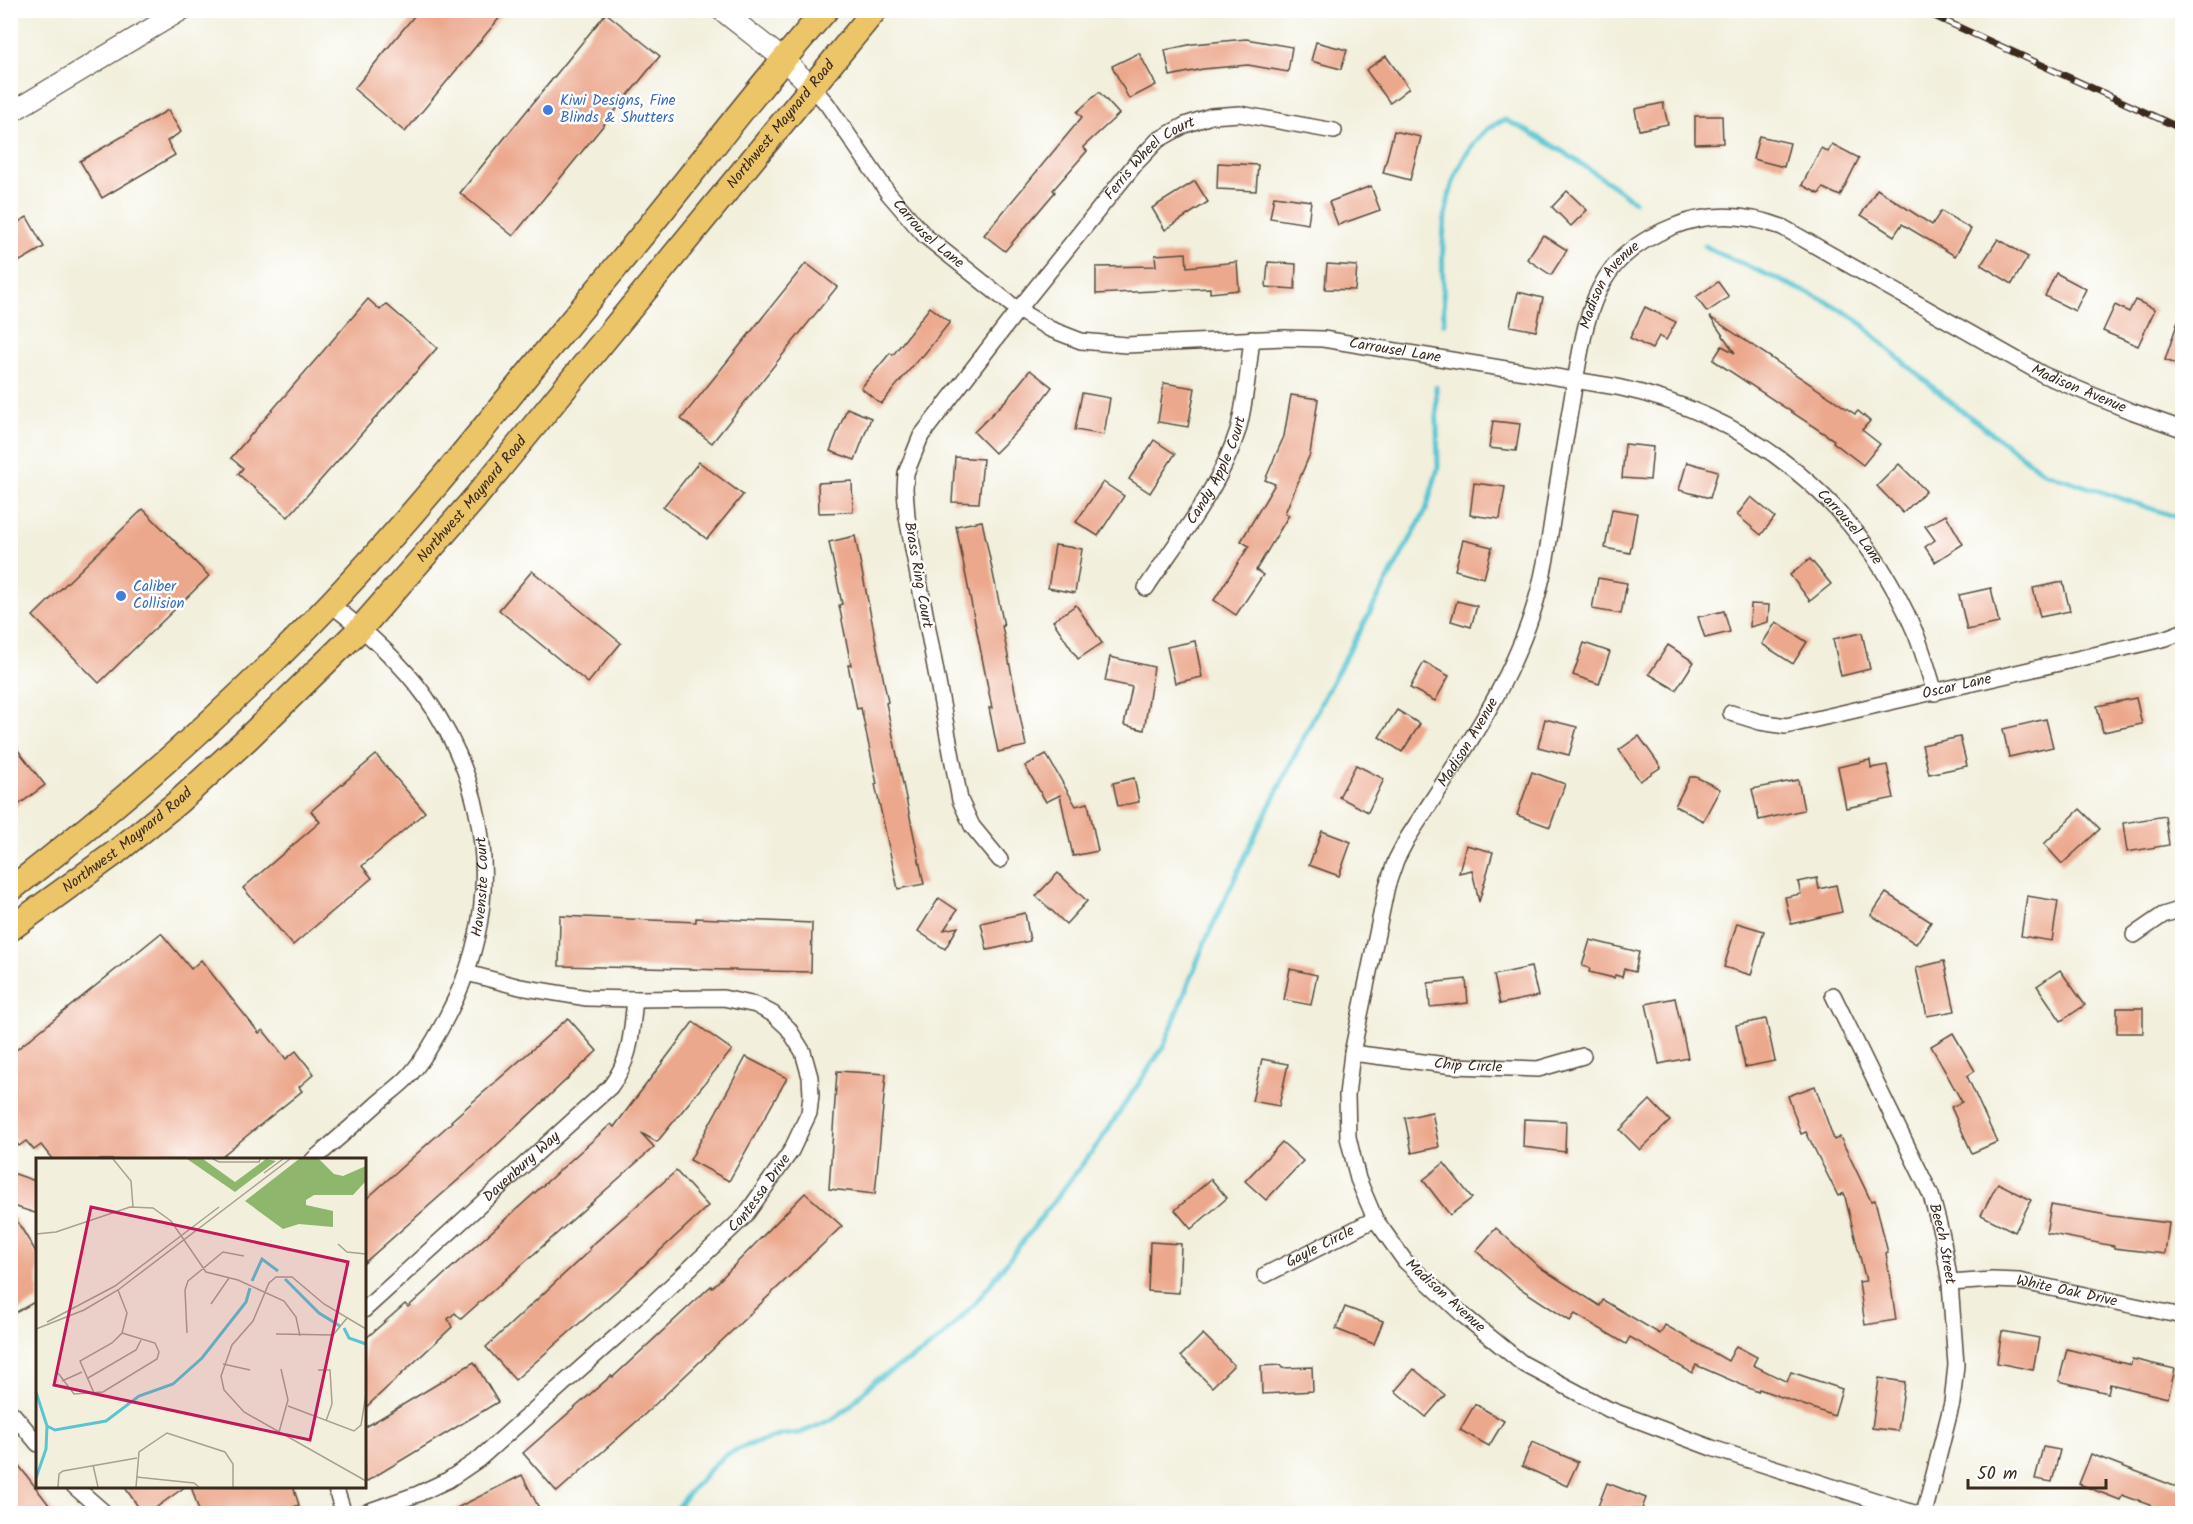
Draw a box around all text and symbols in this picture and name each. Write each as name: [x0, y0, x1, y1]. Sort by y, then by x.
street label: Northwest Maynard Road: [721, 55, 842, 194]
place label: Kiwi Designs, Fine Blinds & Shutters: [560, 89, 676, 130]
marker: Kiwi Designs, Fine Blinds & Shutters: [541, 103, 555, 117]
street label: Ferris Wheel Court: [1099, 110, 1198, 205]
street label: Carrousel Lane: [886, 194, 970, 275]
street label: Madison Avenue: [1574, 235, 1645, 332]
street label: Carrousel Lane: [1347, 331, 1443, 370]
street label: Madison Avenue: [2026, 358, 2130, 420]
street label: Candy Apple Court: [1180, 414, 1253, 530]
street label: Northwest Maynard Road: [411, 430, 533, 569]
street label: Carrousel Lane: [1811, 483, 1888, 570]
street label: Brass Ring Court: [897, 520, 939, 630]
place label: Caliber Collision: [133, 575, 184, 616]
marker: Caliber Collision: [114, 589, 128, 603]
street label: Oscar Lane: [1920, 667, 1994, 706]
street label: Madison Avenue: [1432, 693, 1505, 792]
street label: Northwest Maynard Road: [57, 782, 199, 900]
street label: Havensite Court: [465, 835, 495, 939]
street label: Chip Circle: [1433, 1052, 1503, 1080]
street label: Davenbury Way: [478, 1125, 566, 1208]
street label: Contessa Drive: [722, 1149, 797, 1239]
inset map: [36, 1158, 366, 1488]
street label: Beech Street: [1922, 1201, 1962, 1286]
street label: Gayle Circle: [1282, 1219, 1359, 1274]
street label: Madison Avenue: [1399, 1253, 1491, 1339]
street label: White Oak Drive: [2014, 1269, 2120, 1314]
scale bar: [1968, 1452, 2106, 1490]
text: 50 m: [1977, 1460, 2017, 1489]

